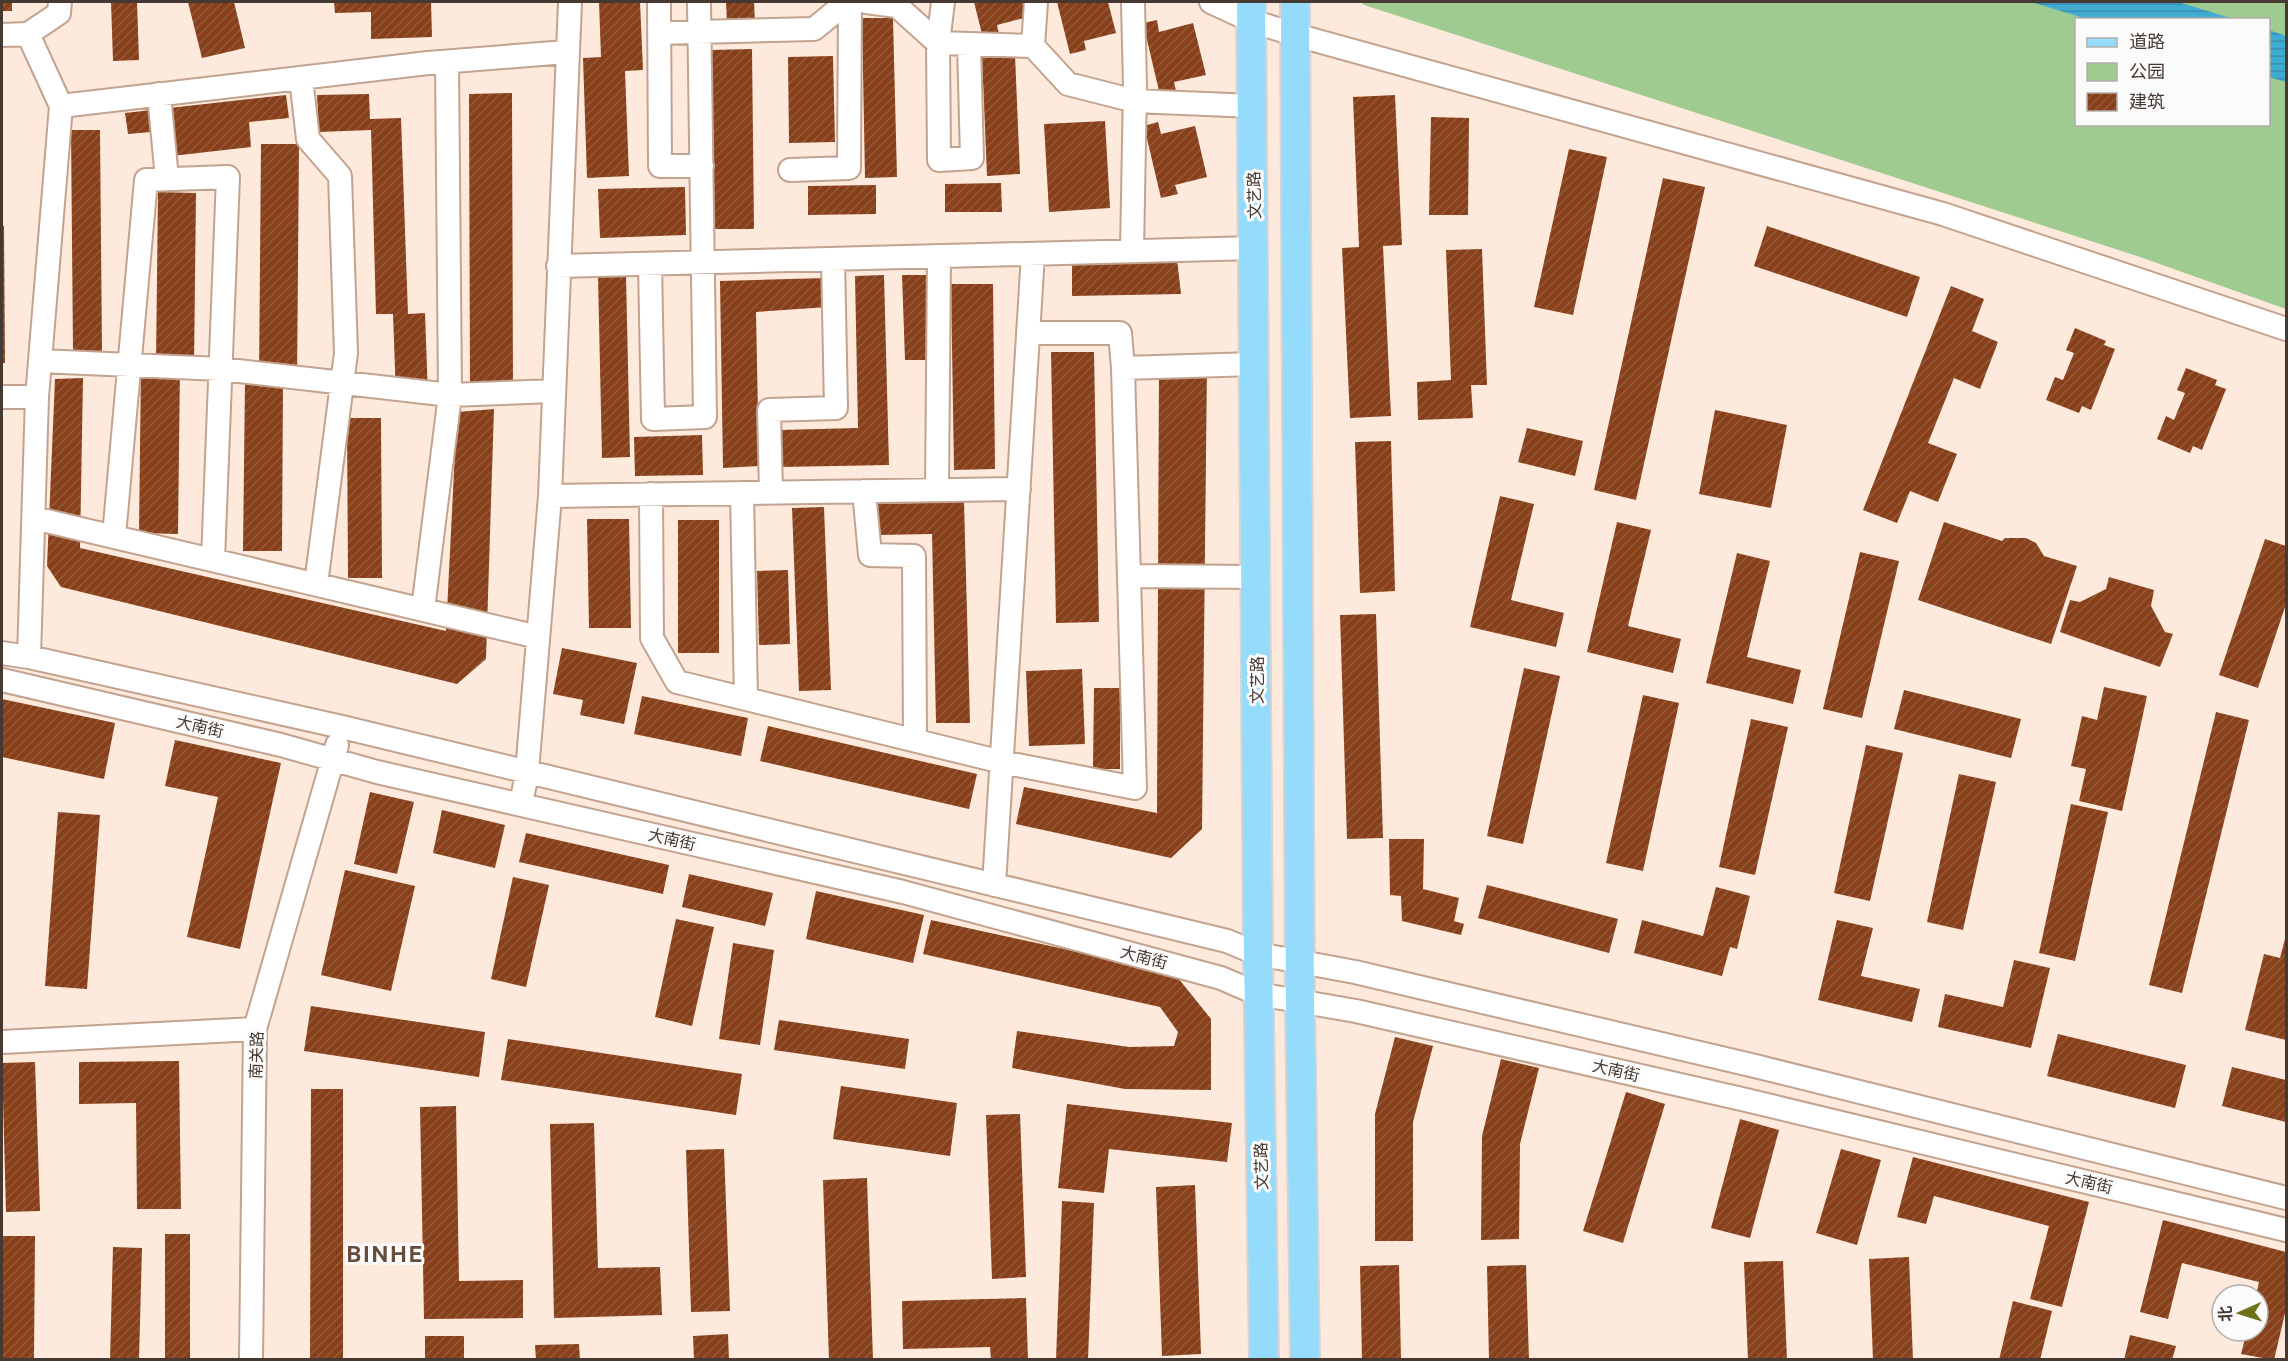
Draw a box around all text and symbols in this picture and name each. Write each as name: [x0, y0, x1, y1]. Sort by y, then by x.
legend: [2075, 18, 2270, 126]
text: 道路: [2129, 31, 2165, 52]
text: 公园: [2129, 61, 2165, 82]
text: 建筑: [2129, 91, 2165, 112]
street label: 文艺路: [1245, 171, 1264, 219]
street label: 文艺路: [1248, 656, 1267, 704]
street label: 大南街: [174, 712, 225, 741]
street label: 大南街: [646, 825, 697, 854]
street label: 大南街: [1118, 942, 1170, 973]
street label: 南关路: [246, 1031, 267, 1079]
street label: 大南街: [1590, 1056, 1641, 1085]
street label: 文艺路: [1252, 1142, 1271, 1190]
street label: 大南街: [2063, 1168, 2114, 1197]
district label: BINHE: [346, 1241, 424, 1267]
north arrow: [2210, 1283, 2270, 1343]
text: 北: [2216, 1305, 2235, 1322]

